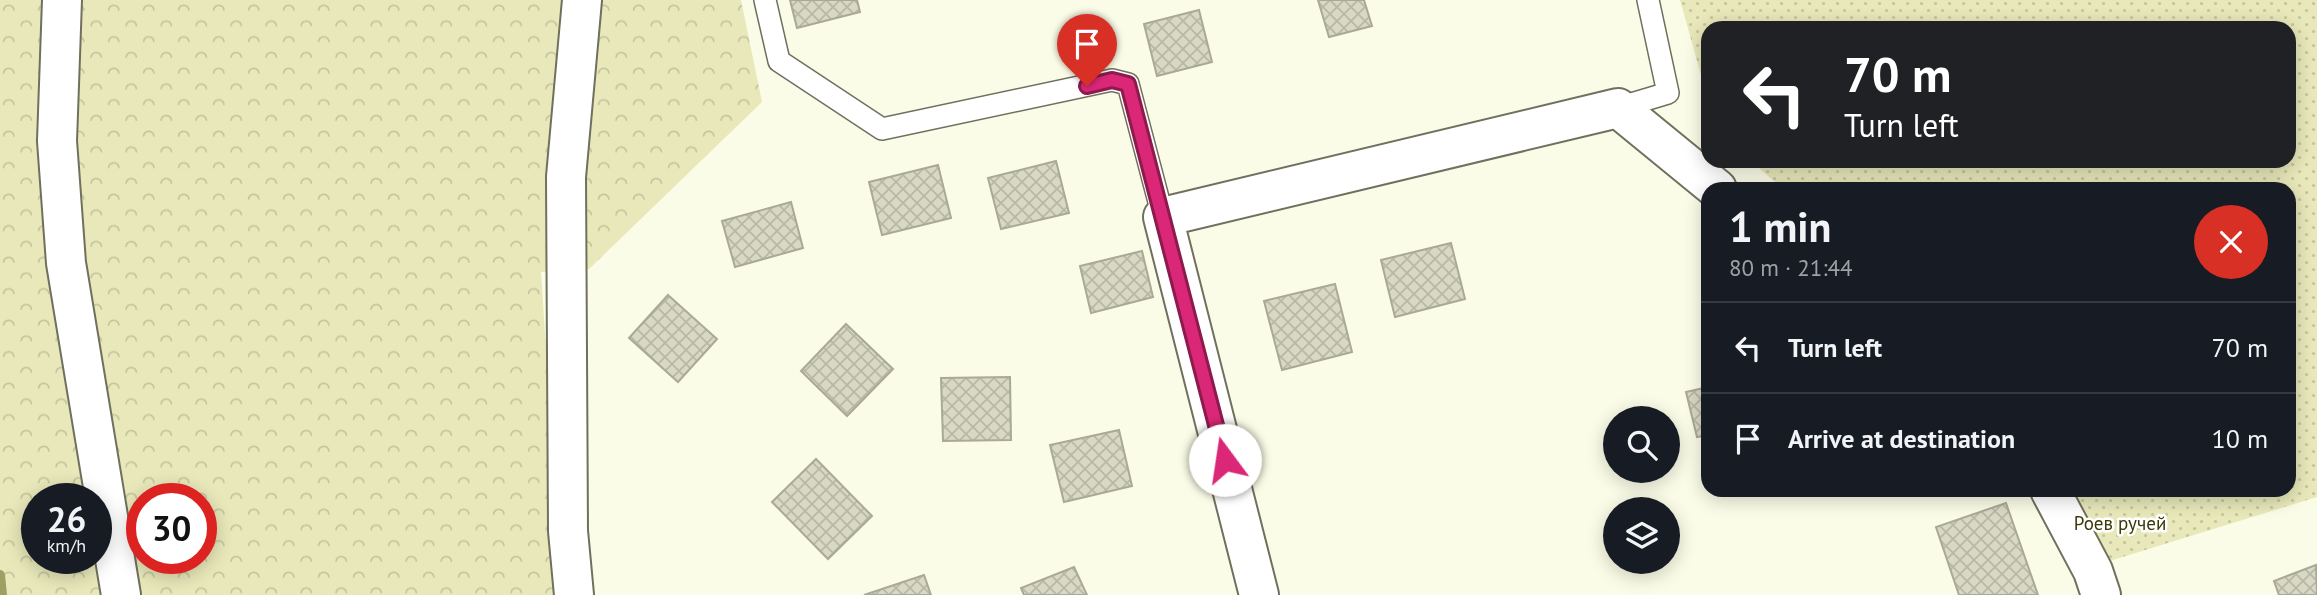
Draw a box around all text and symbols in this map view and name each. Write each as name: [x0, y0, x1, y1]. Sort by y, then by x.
pin: [1057, 14, 1117, 86]
icon: arrive: [1068, 25, 1106, 63]
text: 70 m: [1844, 42, 1951, 106]
icon: left: [1729, 49, 1820, 140]
text: Turn left: [1844, 104, 1959, 146]
text: 1 min: [1729, 199, 1831, 254]
button: close: [2194, 205, 2268, 279]
text: 80 m · 21:44: [1729, 253, 1853, 282]
icon: left: [1729, 329, 1767, 367]
text: Turn left: [1788, 331, 1882, 364]
text: 70 m: [2212, 331, 2268, 364]
map controls: [1603, 406, 1680, 574]
button: search: [1603, 406, 1680, 483]
icon: arrive: [1729, 420, 1767, 458]
text: Arrive at destination: [1788, 422, 2015, 455]
text: 10 m: [2212, 422, 2268, 455]
position arrow: [1188, 423, 1262, 497]
speed limit sign: 30: [126, 483, 217, 574]
text: 26: [47, 496, 86, 542]
button: layers: [1603, 497, 1680, 574]
park label: Роев ручей: [2074, 511, 2166, 535]
text: km/h: [47, 534, 86, 557]

